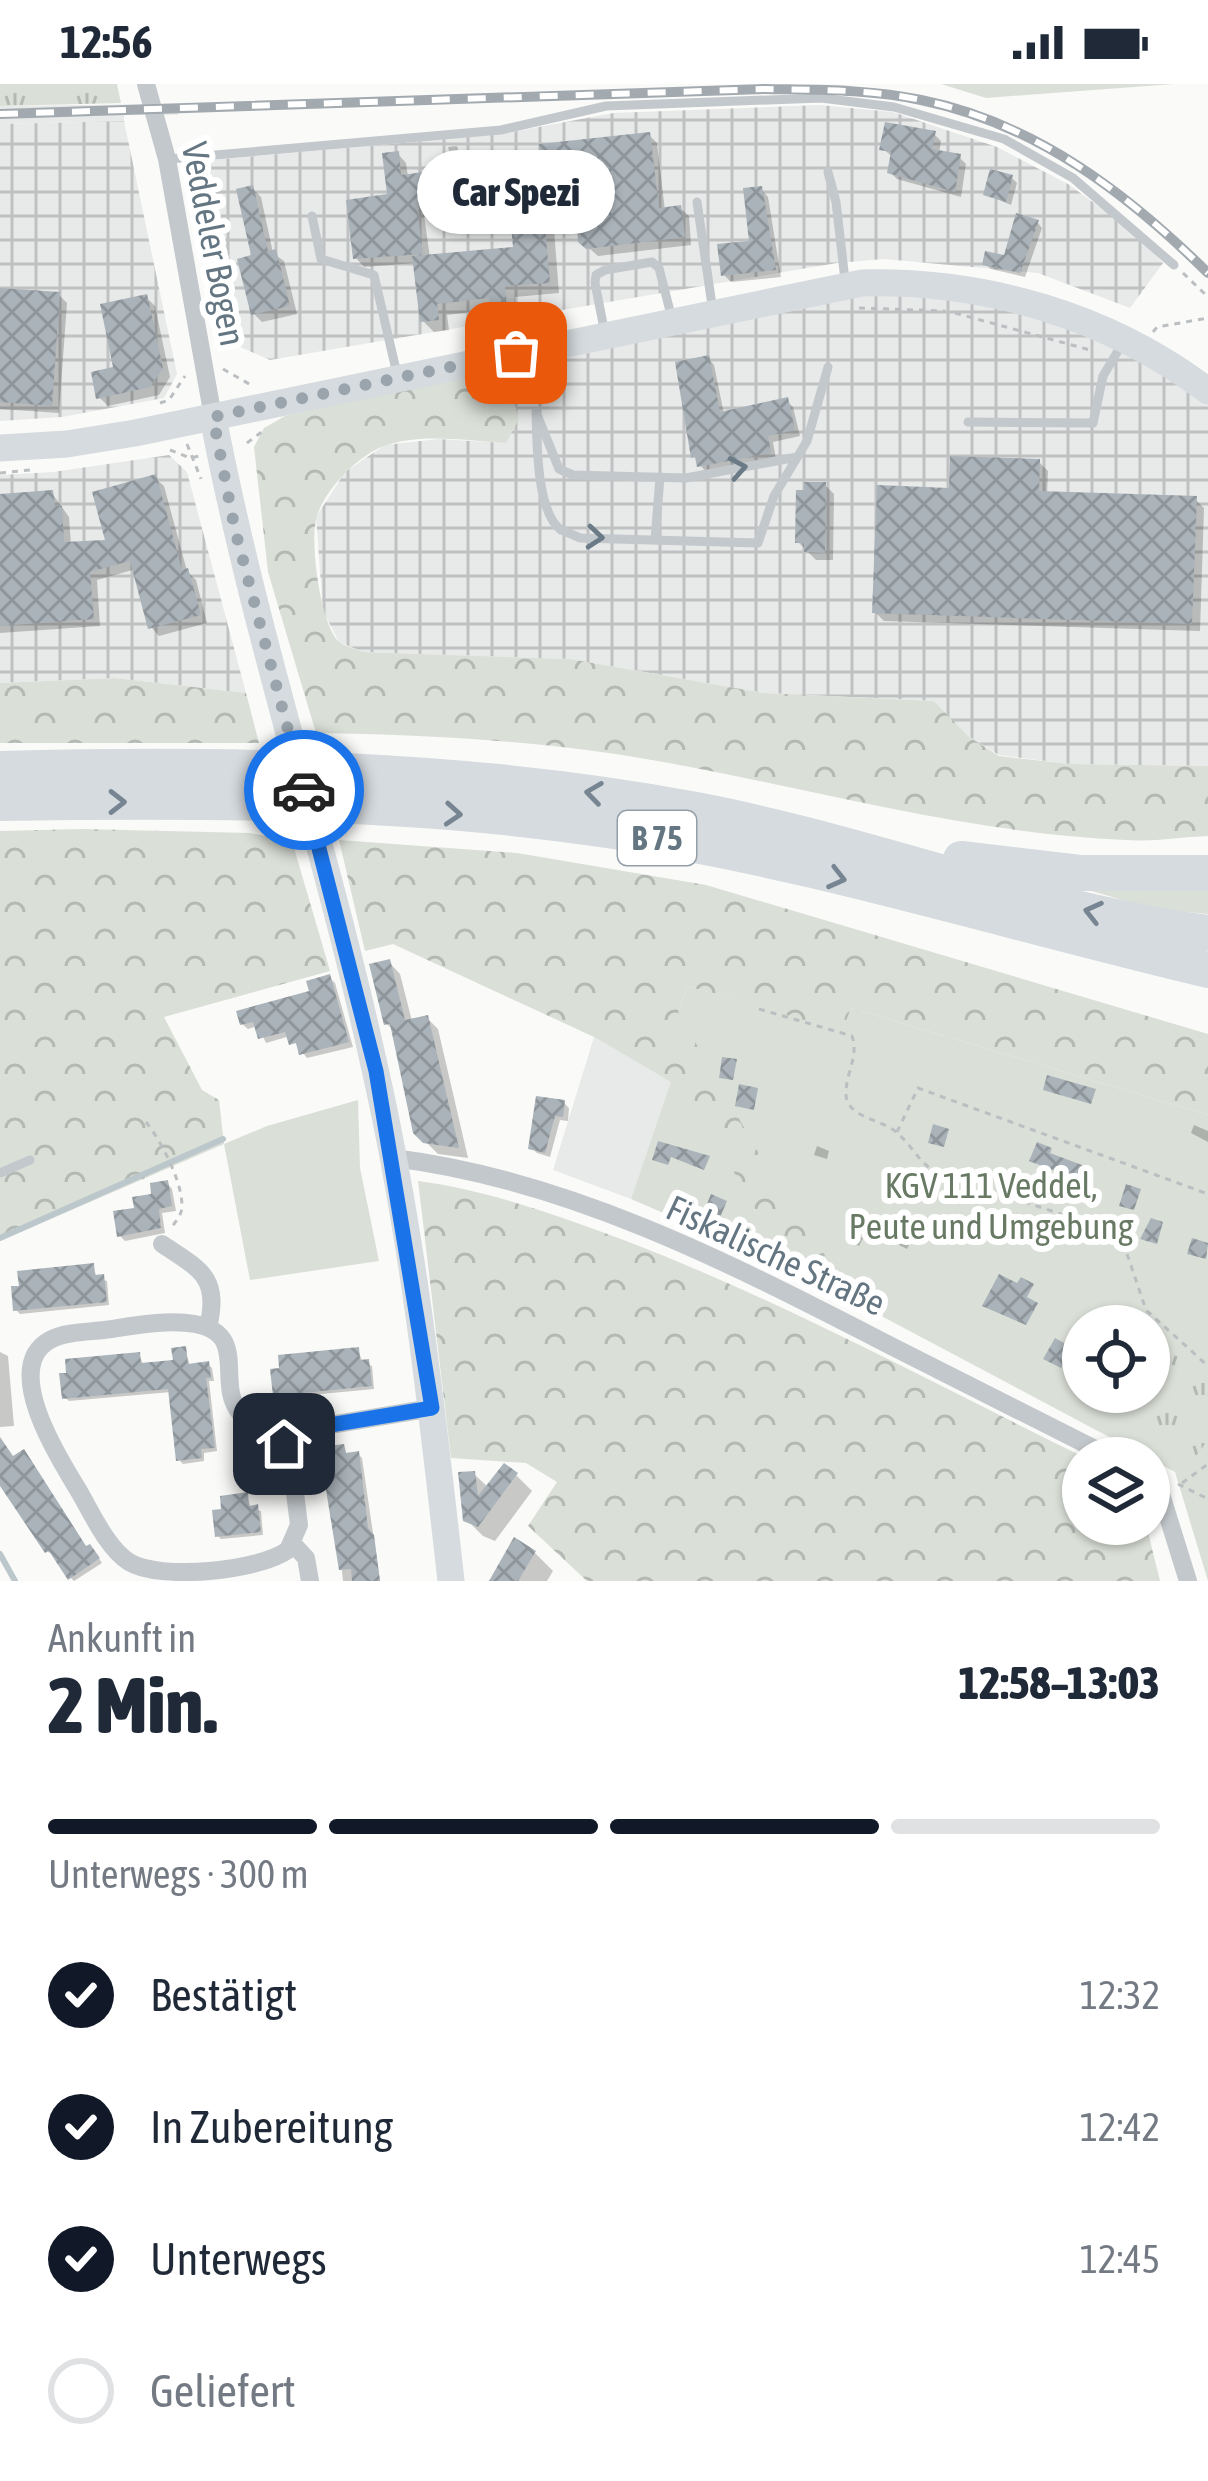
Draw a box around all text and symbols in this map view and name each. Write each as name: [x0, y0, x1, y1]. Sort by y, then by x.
text: 12:56: [60, 16, 153, 68]
street label: Veddeler Bogen: [174, 138, 254, 350]
callout: Car Spezi: [417, 149, 615, 233]
text: Car Spezi: [452, 170, 580, 214]
pin: [465, 302, 567, 404]
icon: bag: [483, 320, 549, 386]
one-way arrow: [727, 457, 747, 482]
one-way arrow: [586, 524, 605, 550]
courier: [244, 730, 364, 850]
icon: car: [271, 757, 337, 823]
one-way arrow: [585, 781, 604, 807]
one-way arrow: [109, 789, 127, 815]
one-way arrow: [444, 800, 463, 826]
road number: B 75: [618, 811, 696, 865]
one-way arrow: [827, 864, 847, 889]
one-way arrow: [1083, 901, 1104, 926]
park label: KGV 111 Veddel, Peute und Umgebung: [849, 1164, 1134, 1247]
street label: Fiskalische Straße: [660, 1186, 892, 1324]
map controls: [1062, 1305, 1170, 1545]
button: locate: [1062, 1305, 1170, 1413]
pin: [233, 1393, 335, 1495]
icon: home: [251, 1411, 317, 1477]
button: layers: [1062, 1437, 1170, 1545]
text: Ankunft in: [48, 1616, 196, 1660]
text: 12:58–13:03: [958, 1657, 1160, 1709]
text: 2 Min.: [48, 1660, 217, 1750]
text: Unterwegs · 300 m: [48, 1852, 309, 1896]
icon: check: [48, 1962, 114, 2028]
text: Bestätigt: [150, 1969, 297, 2021]
text: 12:32: [1080, 1973, 1160, 2017]
icon: check: [48, 2094, 114, 2160]
text: In Zubereitung: [150, 2101, 393, 2153]
text: 12:42: [1080, 2105, 1160, 2149]
icon: check: [48, 2226, 114, 2292]
text: Unterwegs: [150, 2233, 327, 2285]
text: 12:45: [1080, 2237, 1160, 2281]
text: Geliefert: [150, 2365, 296, 2417]

